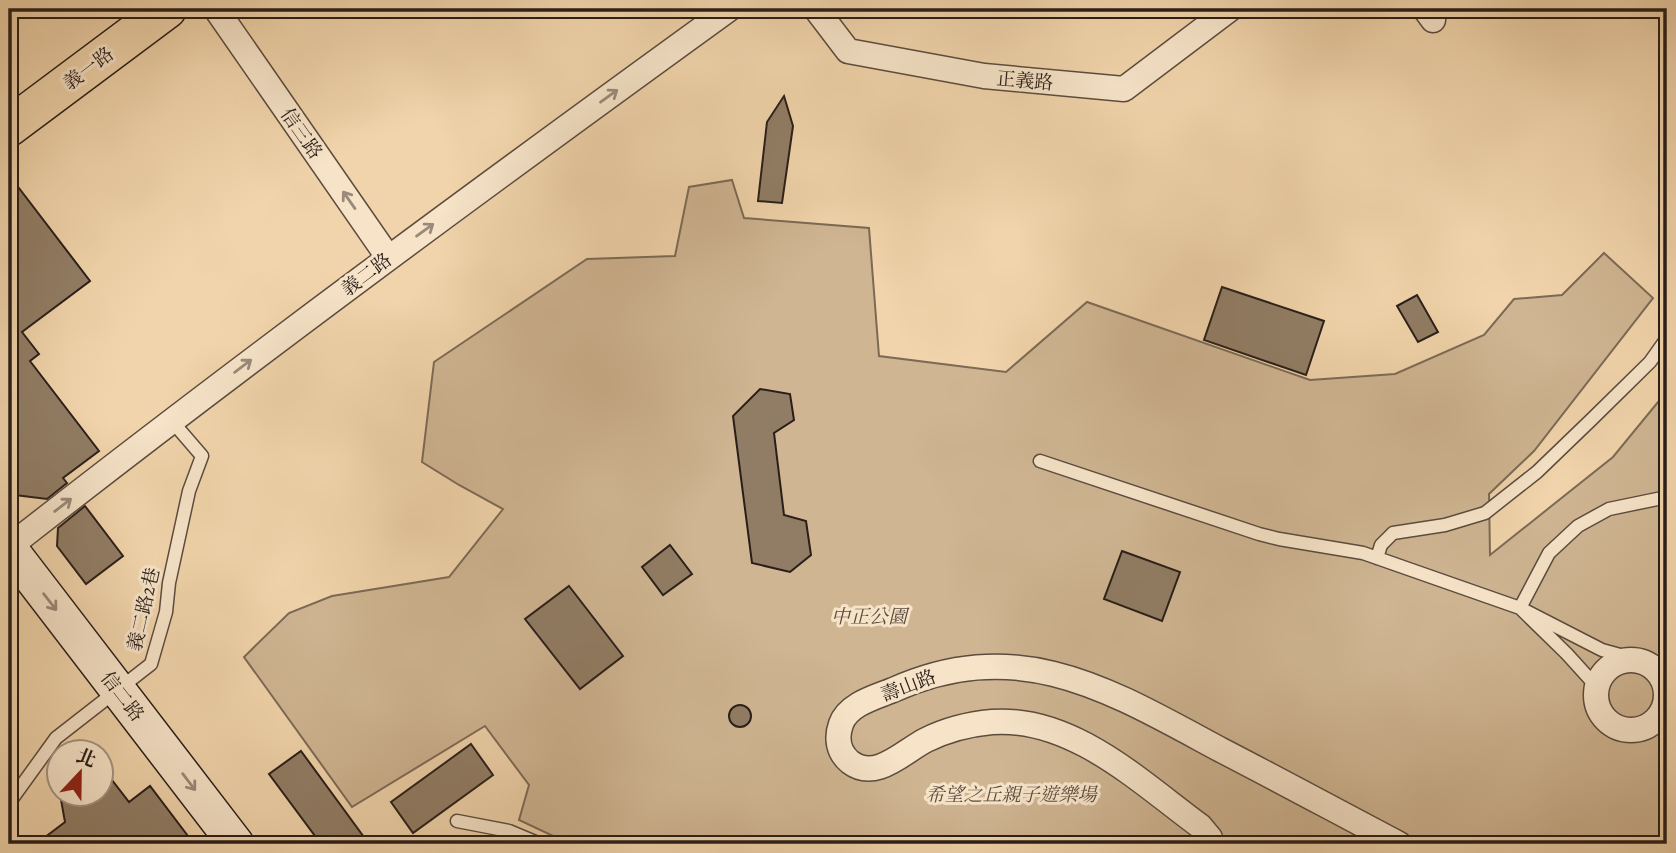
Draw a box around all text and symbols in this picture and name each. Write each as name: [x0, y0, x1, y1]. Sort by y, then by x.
street label: 義一路: [58, 41, 119, 96]
street label: 正義路: [995, 66, 1054, 96]
one-way arrow: [599, 89, 618, 103]
street label: 信三路: [274, 103, 328, 164]
one-way arrow: [342, 191, 356, 211]
one-way arrow: [415, 223, 434, 237]
street label: 義二路: [336, 247, 397, 302]
one-way arrow: [233, 359, 252, 374]
one-way arrow: [53, 497, 71, 512]
street label: 義二路2巷: [122, 565, 166, 654]
one-way arrow: [43, 592, 58, 610]
park label: 中正公園: [831, 604, 910, 630]
street label: 壽山路: [877, 664, 940, 708]
street label: 信二路: [94, 666, 150, 727]
north arrow: [46, 738, 116, 808]
text: 北: [72, 743, 100, 774]
one-way arrow: [181, 773, 196, 791]
park label: 希望之丘親子遊樂場: [925, 782, 1098, 808]

